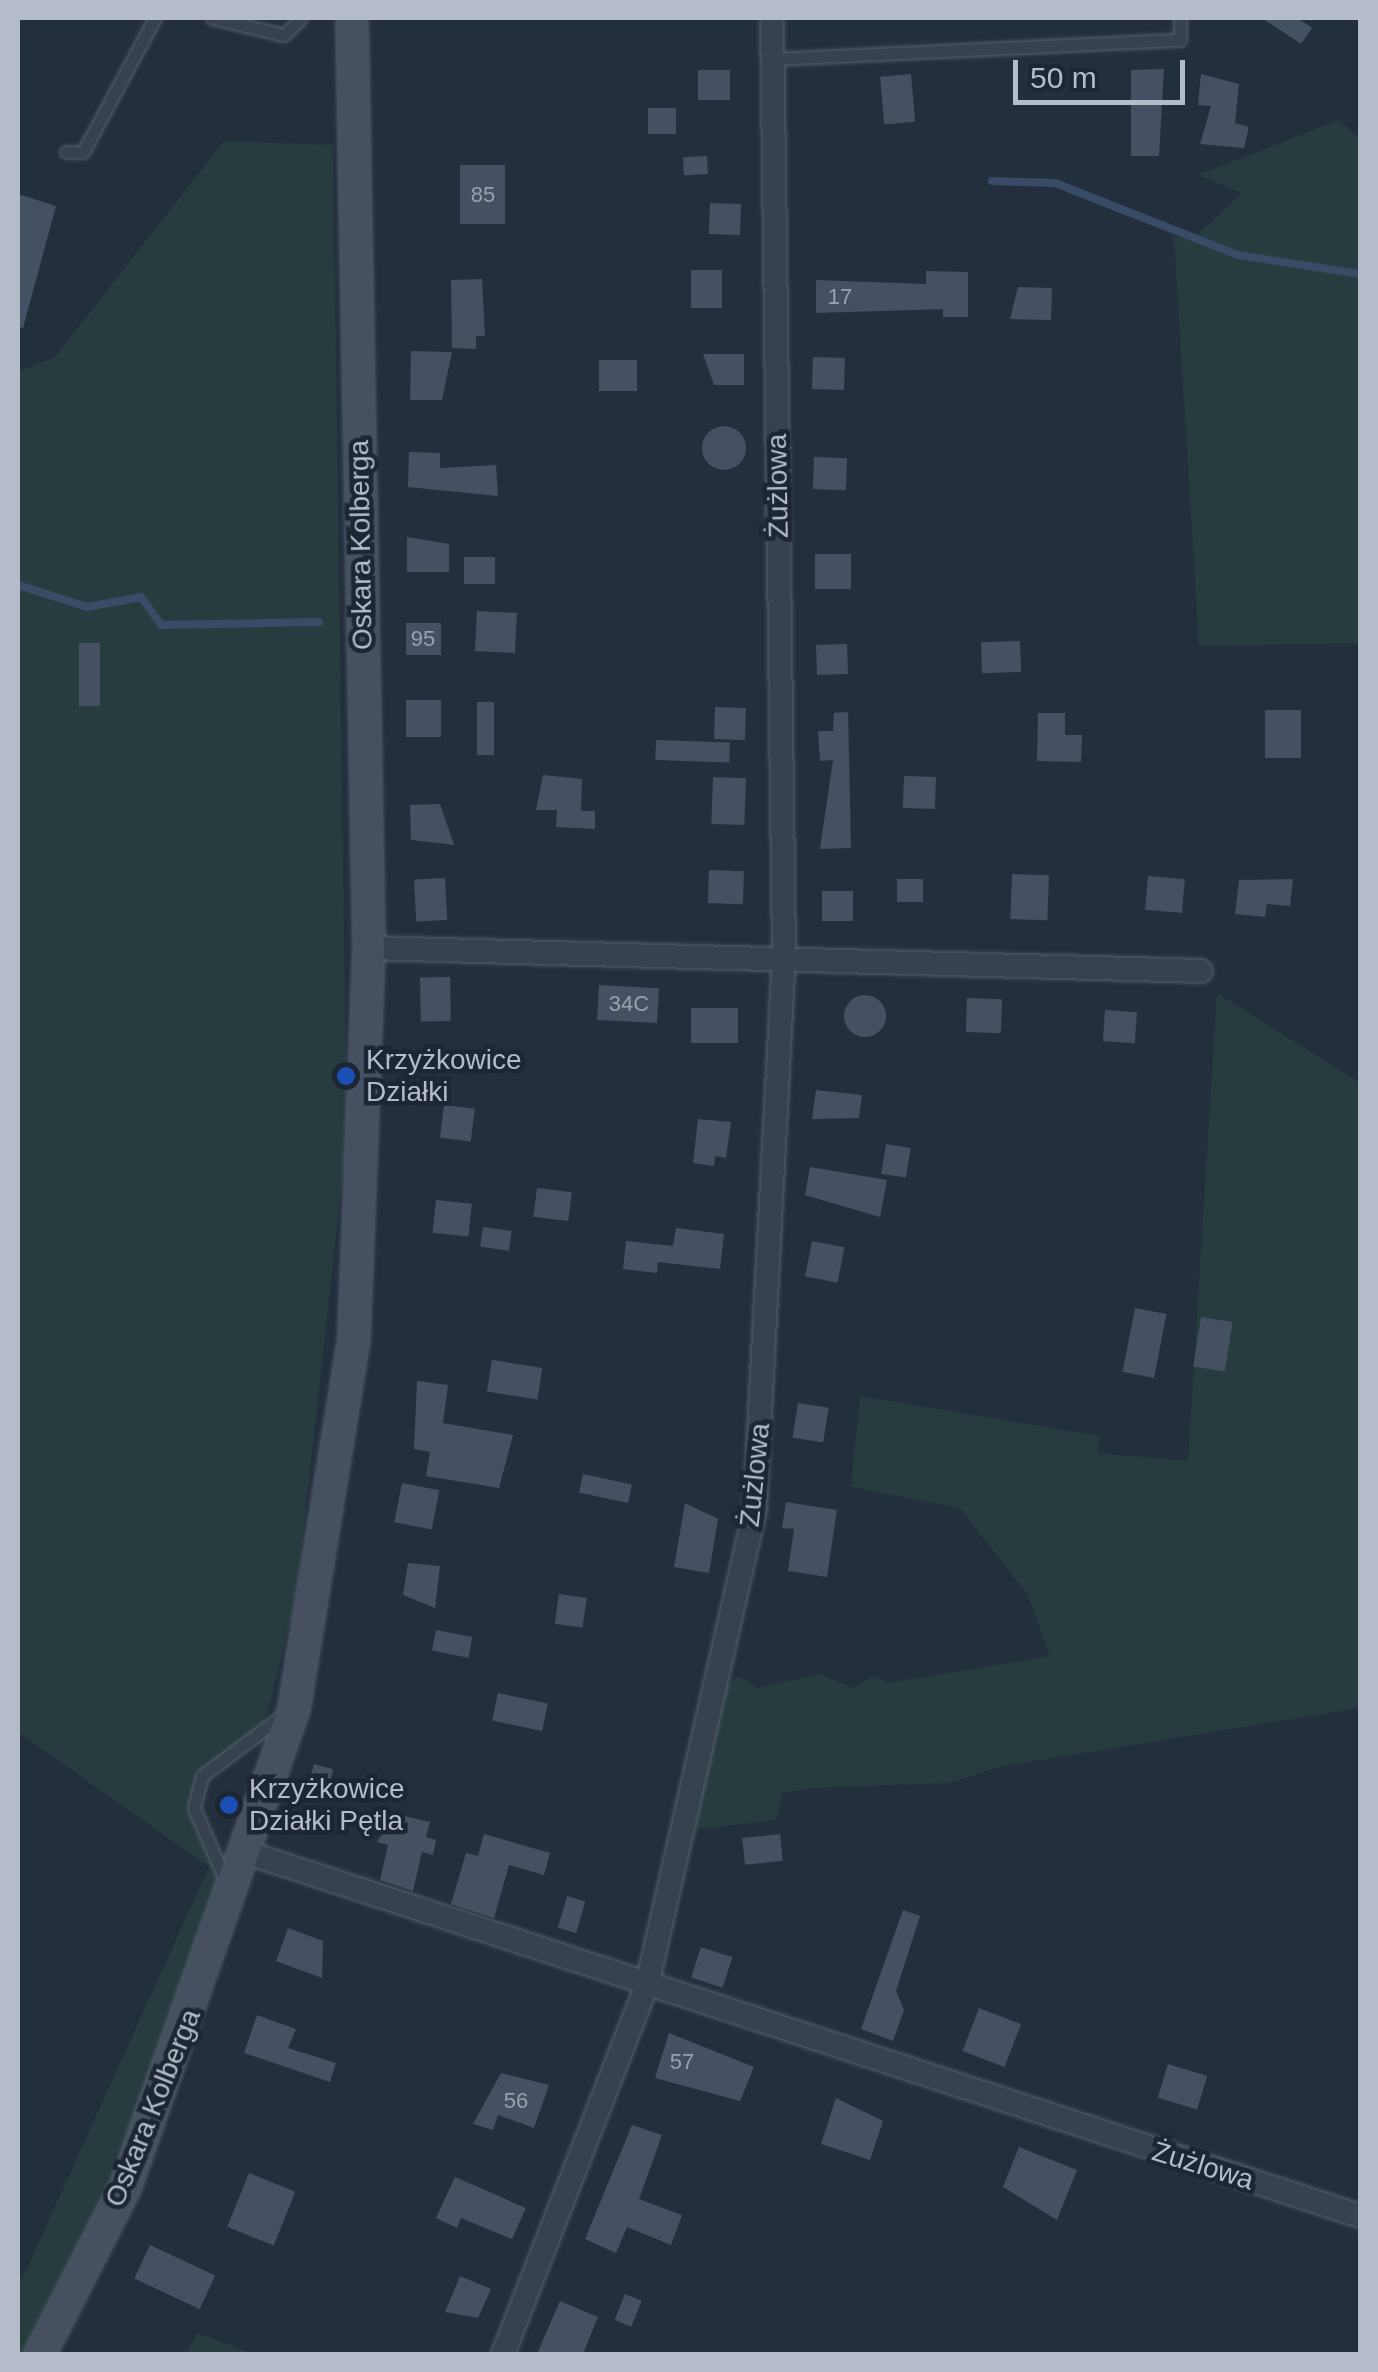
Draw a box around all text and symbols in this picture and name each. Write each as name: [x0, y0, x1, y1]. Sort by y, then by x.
scale bar: [1018, 40, 1190, 102]
text: 50 m: [1030, 61, 1097, 94]
house number: 85: [471, 182, 495, 208]
house number: 17: [828, 284, 852, 310]
street label: Żużlowa: [760, 434, 796, 538]
street label: Oskara Kolberga: [342, 440, 380, 650]
house number: 95: [411, 626, 435, 652]
house number: 34C: [609, 991, 649, 1017]
place label: Krzyżkowice Działki: [366, 1043, 522, 1109]
marker: Krzyżkowice Działki: [335, 1065, 357, 1087]
street label: Żużlowa: [733, 1421, 777, 1529]
place label: Krzyżkowice Działki Pętla: [249, 1772, 405, 1838]
marker: Krzyżkowice Działki Pętla: [218, 1794, 240, 1816]
street label: Oskara Kolberga: [98, 2004, 208, 2212]
house number: 57: [670, 2049, 694, 2075]
house number: 56: [504, 2088, 528, 2114]
street label: Żużlowa: [1148, 2135, 1258, 2197]

